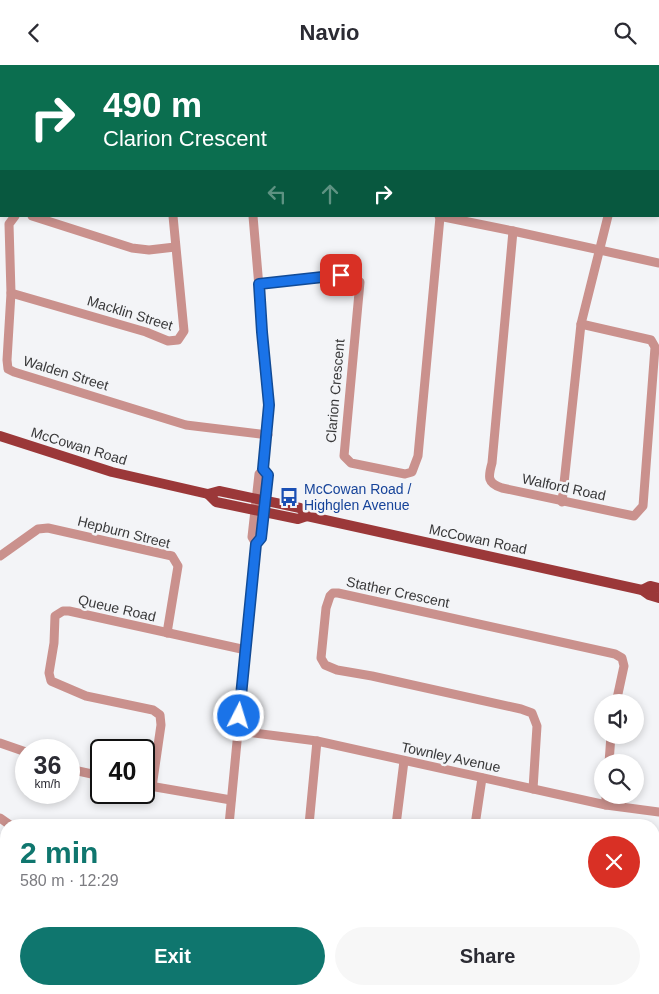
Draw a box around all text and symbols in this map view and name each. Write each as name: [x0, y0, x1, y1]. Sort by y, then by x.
icon: back: [20, 19, 48, 47]
icon: search: [611, 19, 639, 47]
text: Navio: [300, 20, 359, 45]
icon: right: [20, 85, 85, 150]
text: 490 m: [103, 85, 202, 124]
text: Clarion Crescent: [103, 126, 267, 151]
icon: left: [263, 180, 291, 208]
icon: ahead: [316, 180, 344, 208]
icon: right: [369, 180, 397, 208]
pin: [320, 254, 362, 296]
icon: arrive: [327, 261, 355, 289]
street label: Macklin Street: [85, 292, 175, 334]
street label: Clarion Crescent: [322, 338, 348, 444]
street label: Walden Street: [21, 352, 111, 394]
street label: McCowan Road: [29, 424, 129, 468]
street label: Walford Road: [521, 470, 607, 504]
place label: McCowan Road / Highglen Avenue: [304, 481, 411, 513]
bus stop icon: McCowan Road / Highglen Avenue: [278, 486, 300, 508]
street label: Hepburn Street: [76, 513, 172, 551]
street label: McCowan Road: [428, 521, 528, 557]
street label: Stather Crescent: [345, 573, 451, 611]
street label: Queue Road: [77, 591, 157, 625]
position arrow: [212, 689, 264, 741]
map controls: [594, 694, 644, 804]
button: sound: [594, 694, 644, 744]
speed limit sign: 40: [90, 739, 155, 804]
street label: Townley Avenue: [400, 739, 502, 775]
text: 36: [34, 751, 61, 779]
button: search: [594, 754, 644, 804]
text: km/h: [34, 777, 61, 791]
text: 2 min: [20, 836, 98, 869]
button: close: [588, 836, 640, 888]
text: 580 m · 12:29: [20, 872, 119, 889]
button: Exit: [20, 927, 325, 985]
button: Share: [335, 927, 640, 985]

